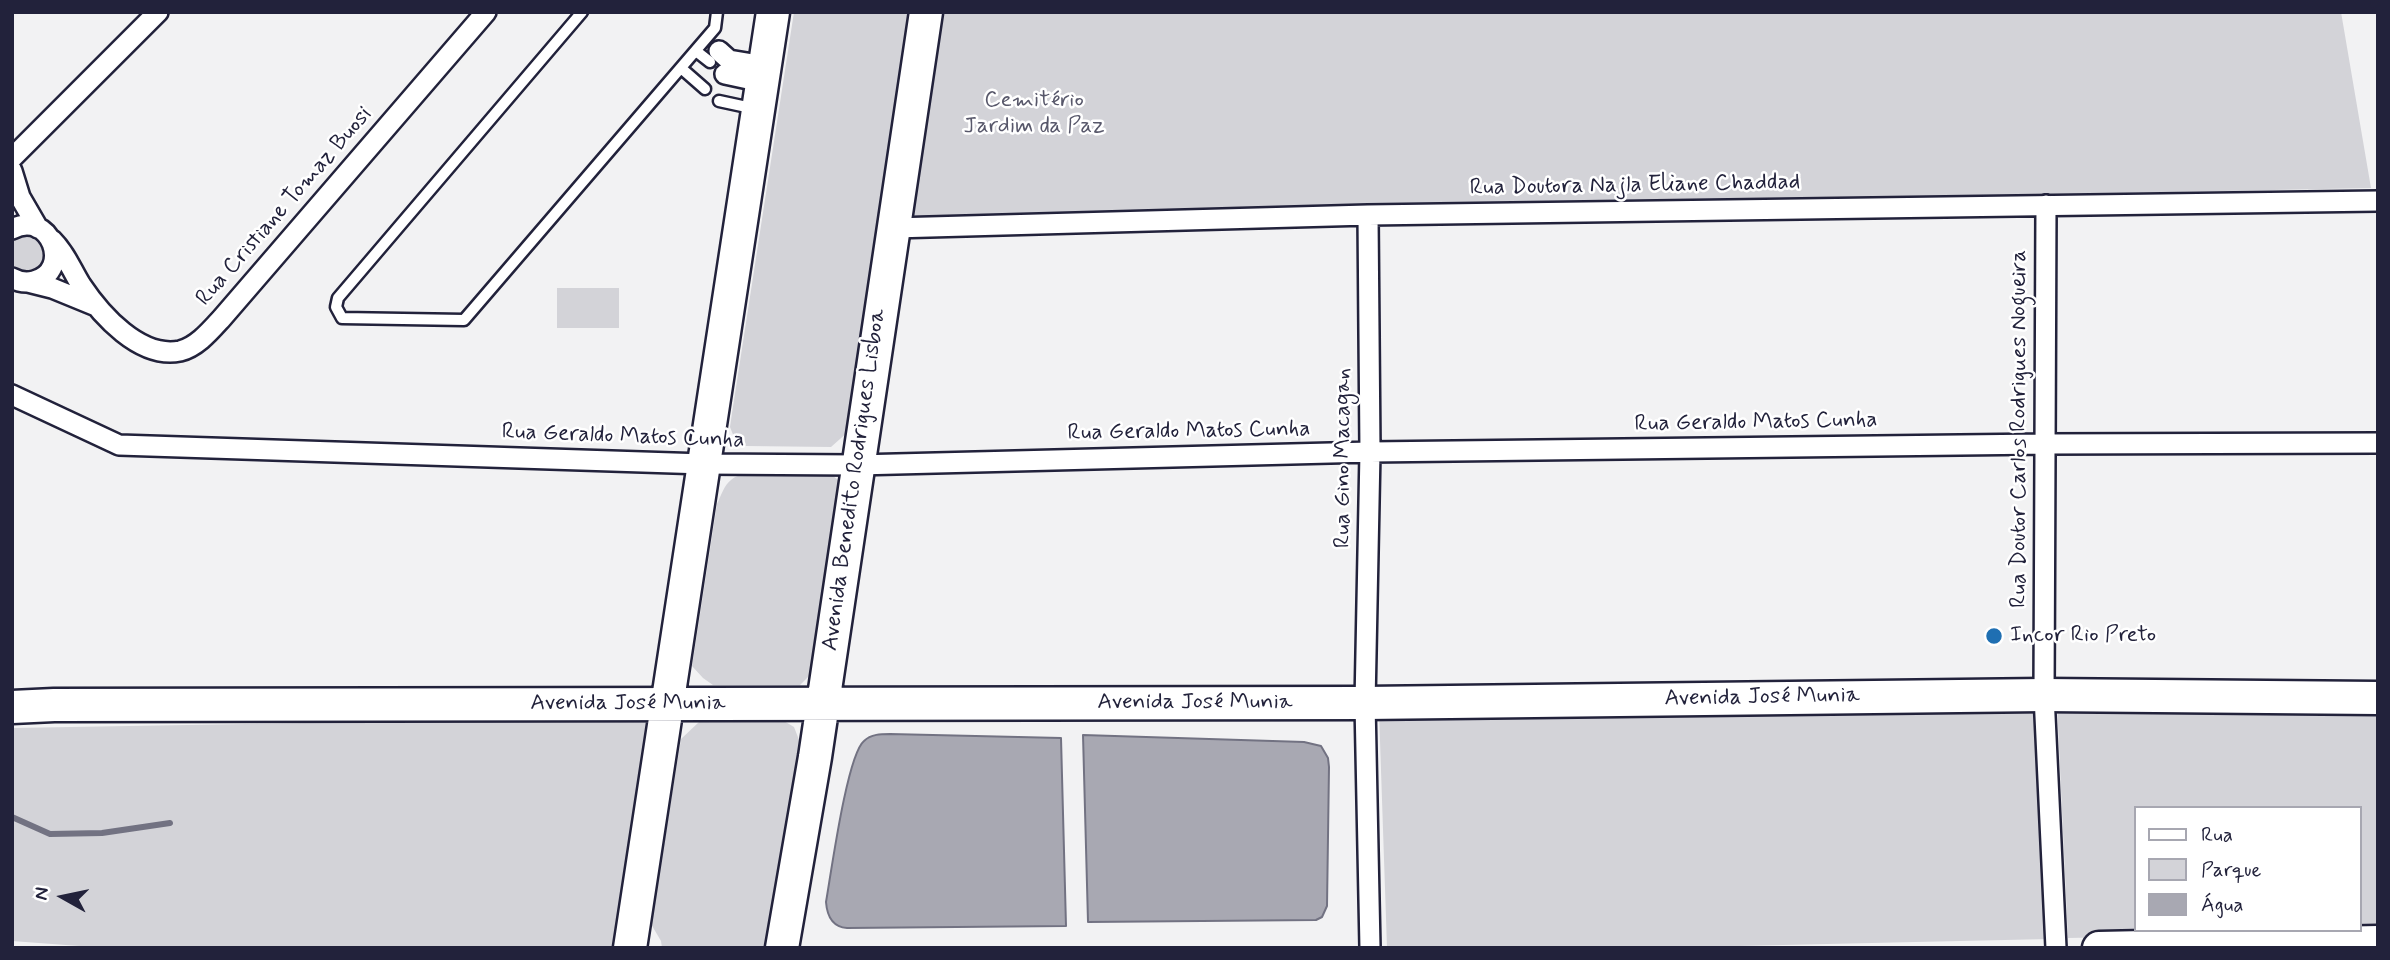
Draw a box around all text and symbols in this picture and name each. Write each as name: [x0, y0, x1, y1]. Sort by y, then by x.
park label: Cemitério Jardim da Paz: [963, 87, 1105, 141]
street label: Rua Cristiane Tomaz Buosi: [191, 102, 379, 312]
street label: Rua Doutora Najla Eliane Chaddad: [1470, 169, 1800, 203]
street label: Rua Doutor Carlos Rodrigues Nogueira: [2006, 250, 2034, 608]
street label: Avenida Benedito Rodrigues Lisboa: [817, 307, 893, 653]
street label: Rua Gino Macagan: [1330, 368, 1358, 548]
street label: Rua Geraldo Matos Cunha: [1634, 407, 1878, 439]
street label: Rua Geraldo Matos Cunha: [1067, 416, 1311, 448]
street label: Rua Geraldo Matos Cunha: [501, 419, 745, 455]
place label: Incor Rio Preto: [2010, 622, 2156, 650]
marker: Incor Rio Preto: [1984, 626, 2004, 646]
street label: Avenida José Munia: [1664, 682, 1860, 714]
street label: Avenida José Munia: [1097, 689, 1293, 717]
street label: Avenida José Munia: [530, 690, 726, 718]
legend: [2134, 806, 2362, 932]
text: Rua: [2201, 821, 2233, 849]
text: Parque: [2201, 856, 2261, 884]
north arrow: [28, 862, 98, 932]
text: N: [28, 885, 55, 902]
text: Água: [2201, 891, 2243, 919]

